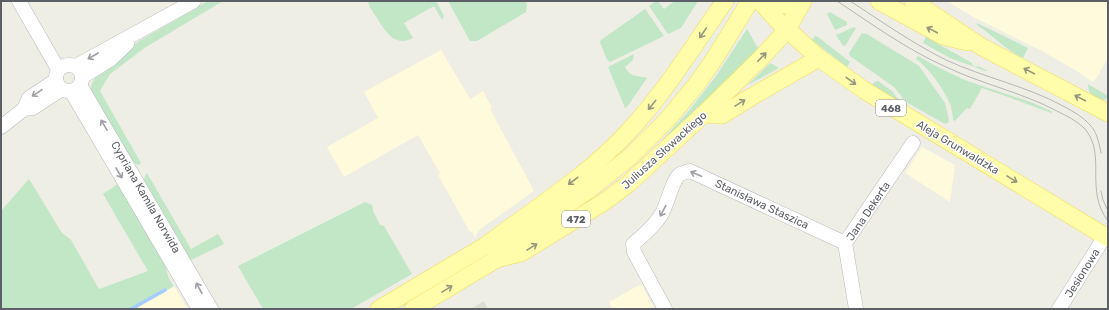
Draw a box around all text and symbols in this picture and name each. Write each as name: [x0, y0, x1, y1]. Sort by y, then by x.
one-way arrow: [926, 26, 938, 34]
one-way arrow: [698, 27, 706, 39]
one-way arrow: [757, 52, 767, 62]
one-way arrow: [87, 53, 99, 61]
one-way arrow: [1023, 67, 1035, 75]
one-way arrow: [845, 77, 856, 85]
one-way arrow: [32, 89, 43, 97]
one-way arrow: [1074, 94, 1086, 102]
one-way arrow: [647, 99, 656, 110]
one-way arrow: [734, 99, 746, 107]
road number: 468: [876, 100, 906, 116]
street label: Juliusza Słowackiego: [619, 109, 709, 192]
street label: Aleja Grunwaldzka: [914, 118, 1001, 177]
one-way arrow: [99, 119, 107, 131]
street label: Cypriana Kamila Norwida: [108, 139, 183, 256]
one-way arrow: [116, 166, 124, 178]
one-way arrow: [690, 169, 702, 177]
one-way arrow: [1006, 176, 1018, 184]
one-way arrow: [568, 177, 579, 185]
street label: Stanisława Staszica: [713, 177, 811, 232]
street label: Jana Dekerta: [844, 179, 893, 243]
one-way arrow: [659, 205, 666, 217]
road number: 472: [562, 211, 590, 227]
one-way arrow: [526, 242, 538, 250]
street label: Jesionowa: [1062, 246, 1103, 300]
one-way arrow: [194, 282, 202, 294]
one-way arrow: [441, 284, 453, 292]

